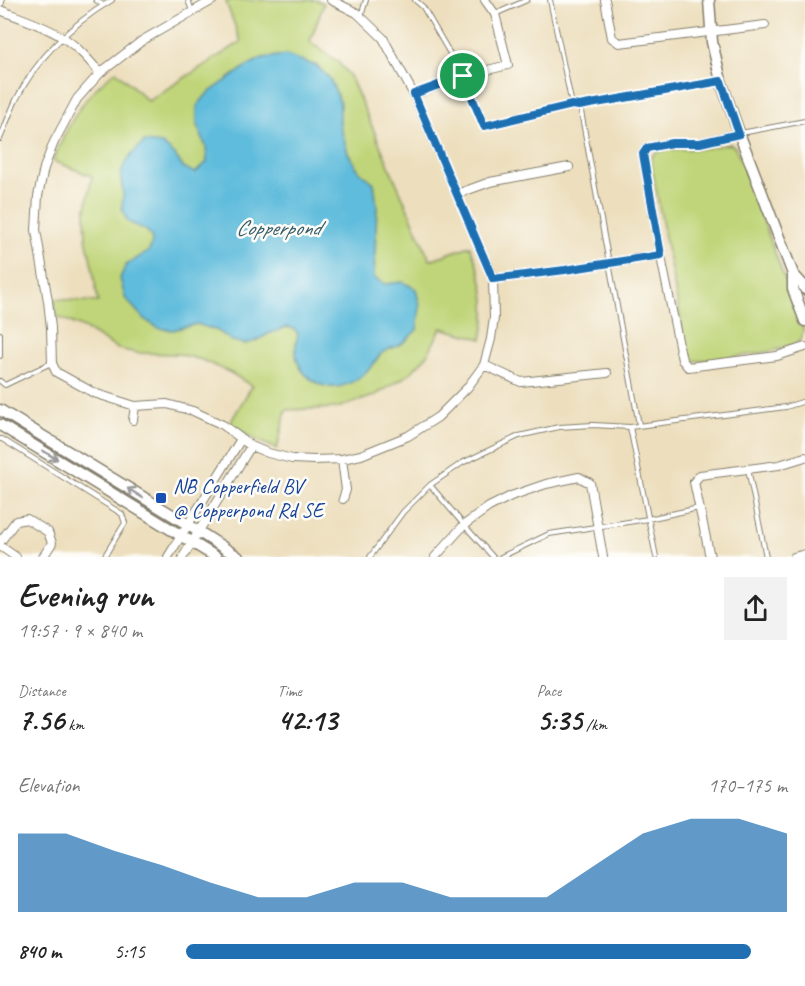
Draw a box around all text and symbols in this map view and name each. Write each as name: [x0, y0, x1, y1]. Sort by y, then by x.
pin: [437, 50, 488, 101]
icon: arrive: [446, 59, 479, 92]
water label: Copperpond: [236, 214, 327, 242]
one-way arrow: [41, 450, 58, 462]
place label: NB Copperfield BV @ Copperpond Rd SE: [173, 473, 326, 523]
one-way arrow: [127, 487, 144, 499]
marker: NB Copperfield BV @ Copperpond Rd SE: [154, 491, 168, 505]
text: Evening run: [18, 574, 153, 616]
button: share: [724, 577, 787, 640]
text: 19:57 · 9 × 840 m: [18, 618, 142, 643]
text: Distance: [18, 681, 66, 701]
text: Time: [277, 681, 302, 701]
text: Pace: [537, 681, 561, 701]
text: 7.56: [18, 701, 64, 739]
text: 42:13: [277, 701, 337, 739]
text: 5:35: [537, 701, 582, 739]
text: km: [64, 715, 84, 735]
text: /km: [582, 715, 607, 735]
text: Elevation: [18, 773, 80, 798]
text: 170–175 m: [708, 773, 787, 798]
text: 840 m: [18, 939, 61, 964]
text: 5:15: [114, 939, 145, 964]

